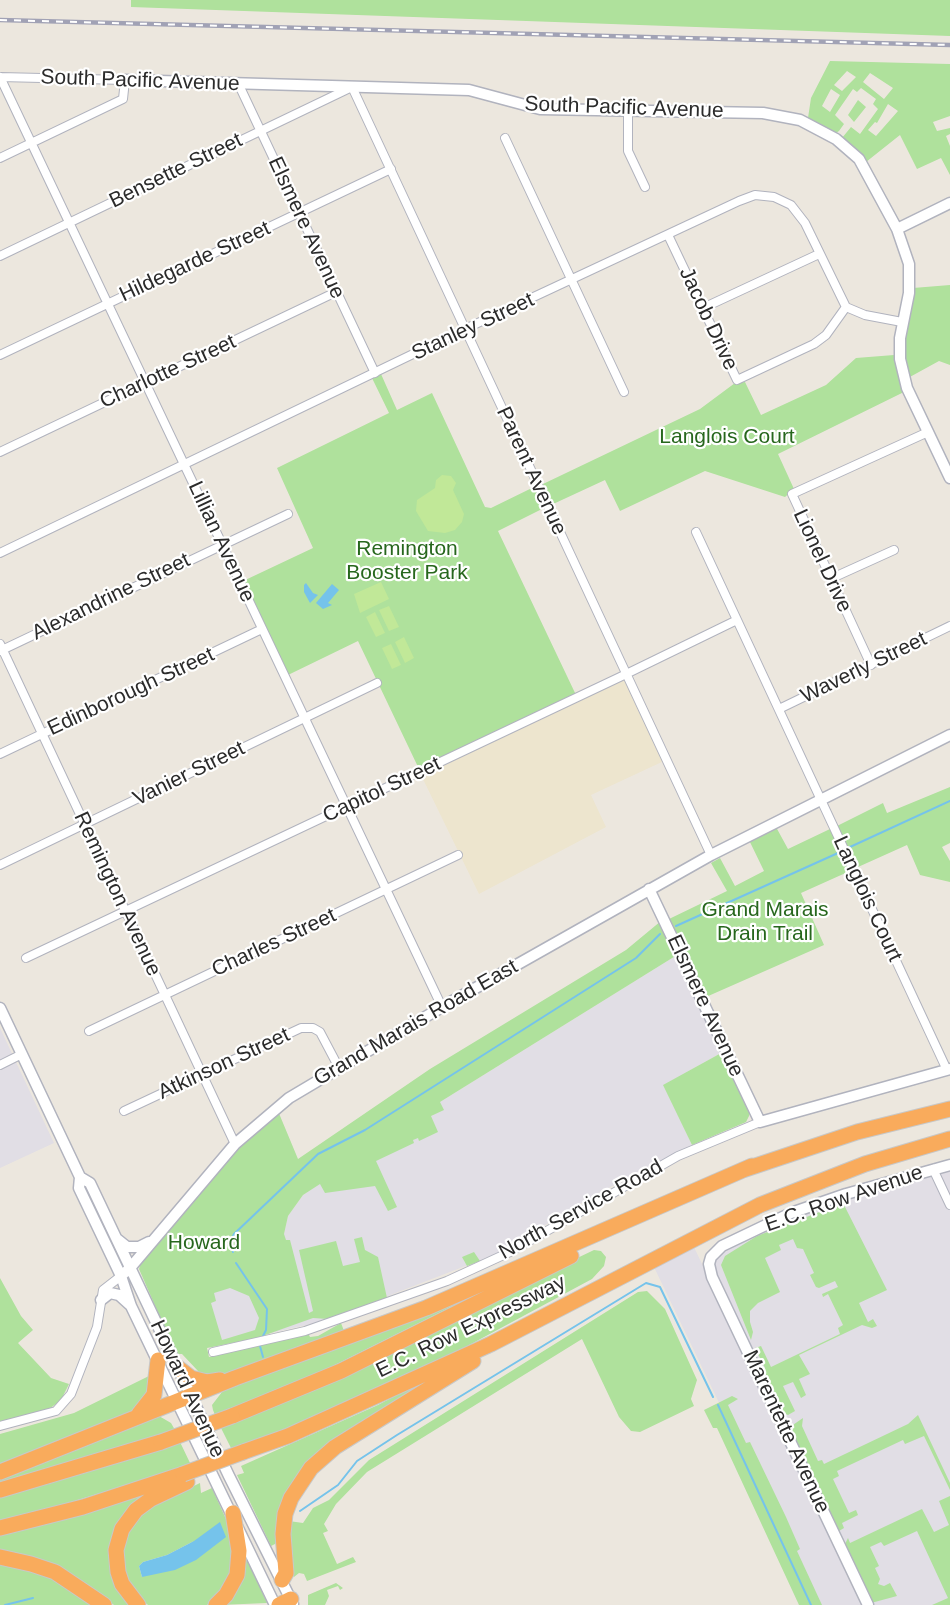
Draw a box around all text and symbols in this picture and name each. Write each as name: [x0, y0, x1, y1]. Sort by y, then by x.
street label: South Pacific Avenue: [40, 65, 240, 97]
street label: South Pacific Avenue: [524, 92, 724, 124]
street label: Bensette Street: [105, 128, 247, 214]
street label: Elsmere Avenue: [262, 153, 350, 303]
street label: Hildegarde Street: [116, 216, 274, 308]
street label: Jacob Drive: [673, 263, 743, 375]
street label: Stanley Street: [408, 288, 538, 366]
street label: Charlotte Street: [96, 330, 240, 414]
street label: Parent Avenue: [490, 403, 572, 539]
park label: Langlois Court: [659, 424, 795, 450]
street label: Lillian Avenue: [182, 478, 260, 606]
street label: Lionel Drive: [787, 505, 857, 617]
park label: Remington Booster Park: [346, 536, 468, 586]
street label: Alexandrine Street: [28, 548, 194, 646]
street label: Waverly Street: [797, 627, 931, 709]
street label: Edinborough Street: [44, 642, 218, 742]
street label: Vanier Street: [129, 736, 249, 812]
street label: Capitol Street: [319, 752, 445, 828]
street label: Remington Avenue: [68, 808, 166, 980]
street label: Langlois Court: [827, 832, 907, 966]
park label: Grand Marais Drain Trail: [701, 897, 829, 947]
street label: Charles Street: [208, 903, 340, 983]
street label: Elsmere Avenue: [661, 931, 749, 1081]
street label: Grand Marais Road East: [310, 954, 522, 1092]
street label: Atkinson Street: [154, 1022, 294, 1106]
street label: North Service Road: [495, 1155, 667, 1265]
street label: E.C. Row Avenue: [762, 1160, 926, 1238]
park label: Howard: [168, 1230, 240, 1256]
street label: E.C. Row Expressway: [372, 1270, 570, 1384]
street label: Howard Avenue: [144, 1316, 230, 1462]
street label: Marentette Avenue: [737, 1346, 835, 1518]

